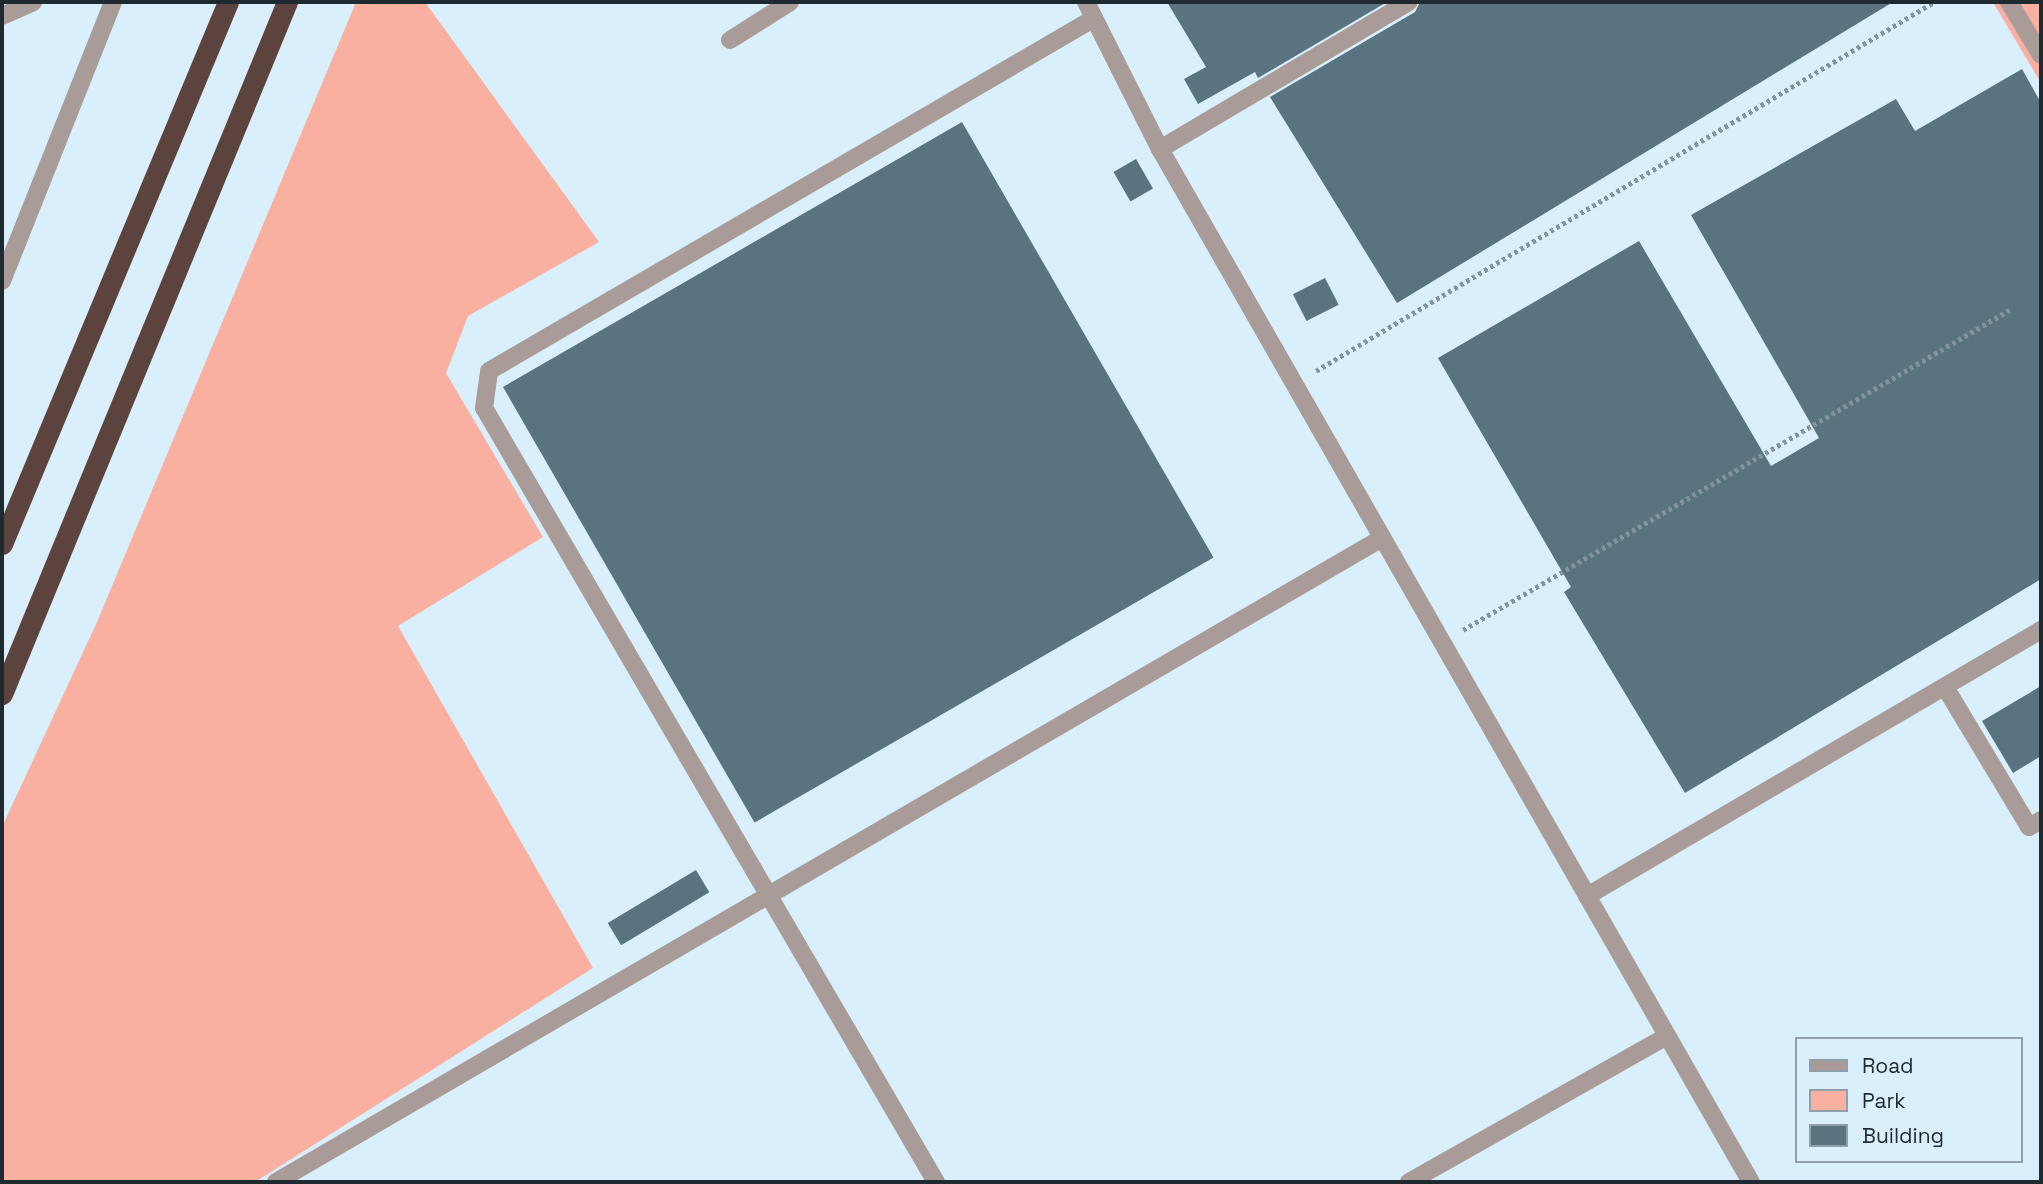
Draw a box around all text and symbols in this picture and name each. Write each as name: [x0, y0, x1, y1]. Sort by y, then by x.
legend: [1794, 1037, 2022, 1163]
text: Road: [1862, 1052, 1914, 1079]
text: Park: [1862, 1087, 1906, 1114]
text: Building: [1862, 1122, 1944, 1149]

